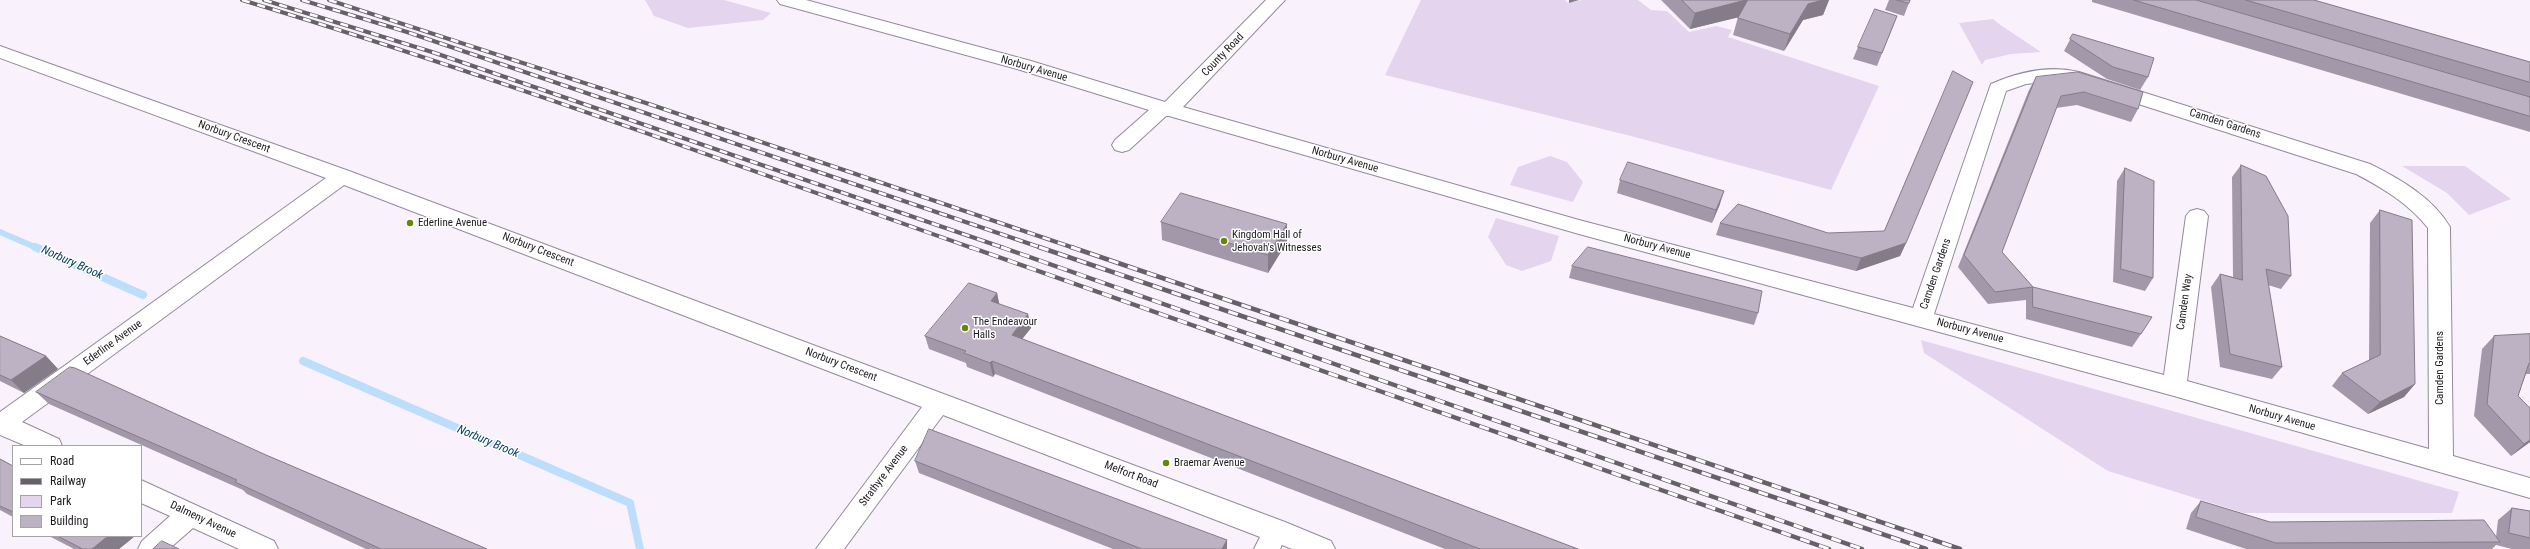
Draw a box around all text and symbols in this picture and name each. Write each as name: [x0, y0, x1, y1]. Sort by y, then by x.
street label: County Road: [1199, 31, 1247, 79]
street label: Norbury Avenue: [999, 53, 1069, 85]
street label: Camden Gardens: [2188, 106, 2262, 142]
street label: Norbury Crescent: [196, 118, 272, 156]
street label: Norbury Avenue: [1310, 144, 1380, 176]
place label: Ederline Avenue: [418, 216, 487, 230]
marker: Ederline Avenue: [405, 218, 415, 228]
place label: Kingdom Hall of Jehovah's Witnesses: [1232, 228, 1322, 254]
street label: Norbury Crescent: [500, 230, 576, 270]
street label: Norbury Avenue: [1622, 232, 1692, 262]
marker: Kingdom Hall of Jehovah's Witnesses: [1219, 236, 1229, 246]
street label: Camden Gardens: [1918, 237, 1954, 311]
water label: Norbury Brook: [39, 243, 105, 283]
street label: Camden Way: [2175, 273, 2195, 331]
place label: The Endeavour Halls: [973, 315, 1037, 341]
street label: Norbury Avenue: [1935, 316, 2005, 346]
street label: Ederline Avenue: [81, 317, 145, 369]
marker: The Endeavour Halls: [960, 323, 970, 333]
street label: Camden Gardens: [2433, 331, 2447, 405]
street label: Norbury Crescent: [803, 345, 879, 385]
street label: Norbury Avenue: [2247, 402, 2317, 434]
water label: Norbury Brook: [455, 422, 521, 462]
street label: Strathyre Avenue: [857, 443, 911, 509]
legend: [12, 445, 142, 537]
text: Road: [50, 454, 74, 468]
place label: Braemar Avenue: [1174, 456, 1245, 470]
marker: Braemar Avenue: [1161, 458, 1171, 468]
street label: Melfort Road: [1102, 459, 1160, 491]
text: Railway: [50, 474, 86, 488]
text: Park: [50, 494, 71, 508]
street label: Dalmeny Avenue: [168, 499, 238, 541]
text: Building: [50, 514, 88, 528]

